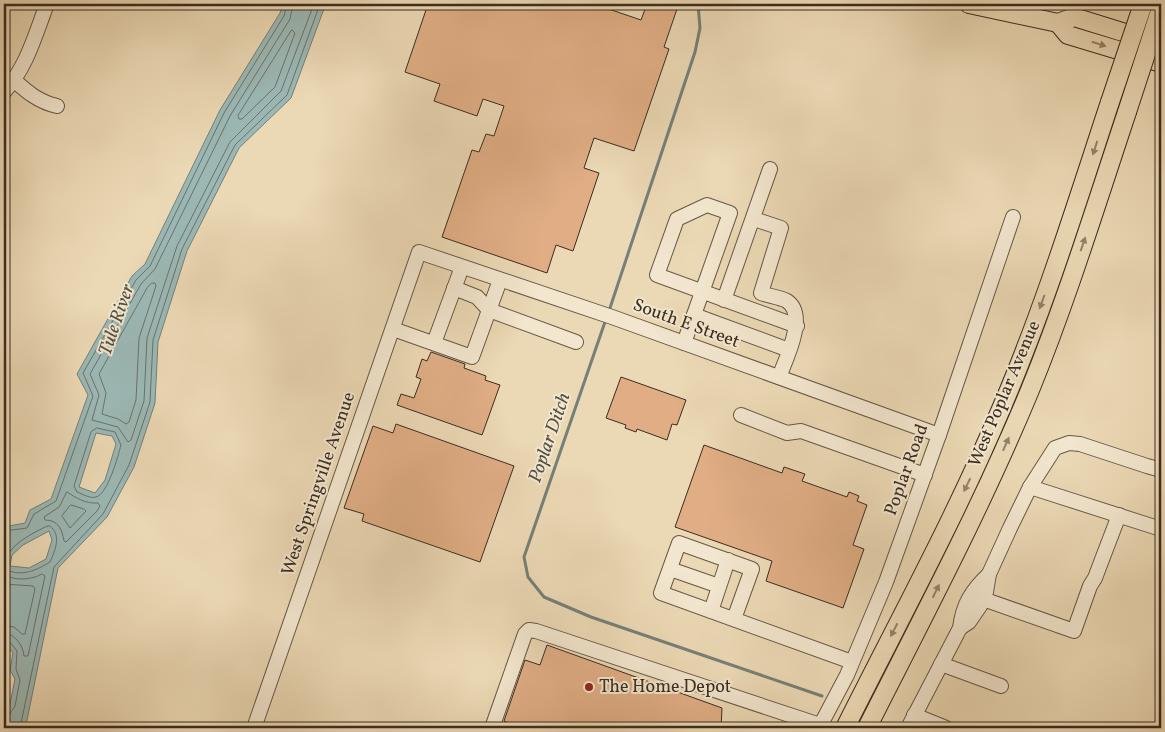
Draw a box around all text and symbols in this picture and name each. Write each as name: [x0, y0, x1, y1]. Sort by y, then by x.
one-way arrow: [1092, 41, 1107, 49]
one-way arrow: [1091, 141, 1098, 156]
one-way arrow: [1080, 236, 1087, 251]
water label: Tule River: [93, 280, 142, 359]
street label: South E Street: [629, 293, 743, 355]
one-way arrow: [1038, 295, 1046, 310]
street label: West Poplar Avenue: [963, 317, 1047, 471]
street label: West Springville Avenue: [276, 389, 362, 579]
water label: Poplar Ditch: [522, 390, 578, 486]
street label: Poplar Road: [879, 421, 935, 519]
one-way arrow: [1002, 437, 1010, 451]
one-way arrow: [963, 477, 971, 492]
one-way arrow: [932, 583, 940, 598]
one-way arrow: [890, 623, 898, 637]
place label: The Home Depot: [599, 675, 731, 700]
marker: The Home Depot: [583, 681, 595, 693]

